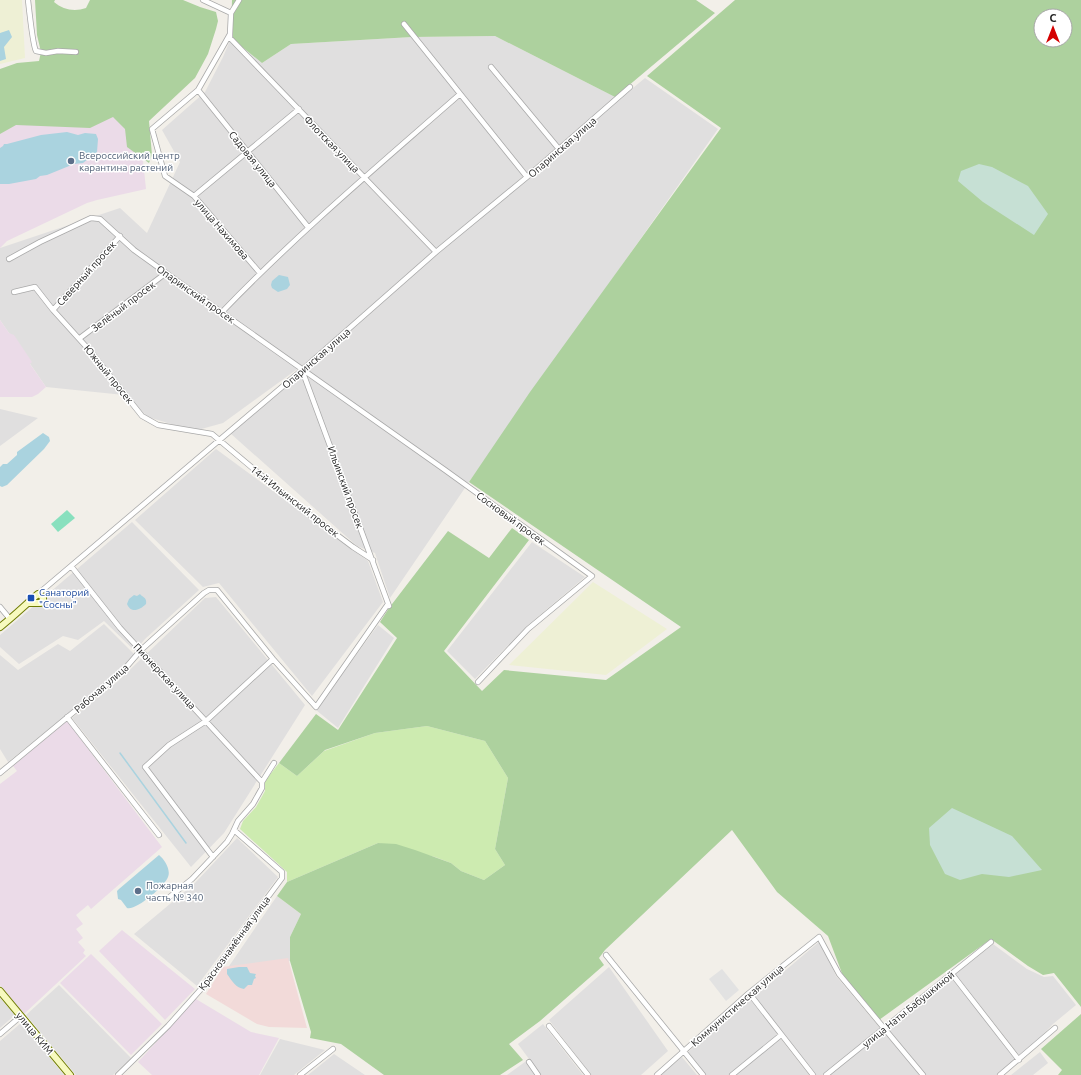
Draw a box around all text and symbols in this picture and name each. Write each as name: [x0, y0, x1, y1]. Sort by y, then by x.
north arrow: [1033, 8, 1073, 48]
text: С: [1049, 12, 1057, 24]
street label: Флотская улица: [302, 114, 361, 175]
street label: Опаринская улица: [526, 115, 598, 180]
street label: Садовая улица: [227, 129, 279, 189]
place label: Всероссийский центр карантина растений: [79, 150, 180, 173]
marker: Всероссийский центр карантина растений: [66, 156, 76, 166]
street label: улица Нахимова: [192, 197, 251, 262]
street label: Северный просек: [55, 239, 118, 308]
street label: Опаринский просек: [154, 263, 237, 326]
street label: Зелёный просек: [89, 279, 157, 334]
street label: Опаринская улица: [280, 326, 352, 391]
street label: Южный просек: [82, 343, 136, 406]
street label: Ильинский просек: [326, 445, 366, 530]
street label: 14-й Ильинский просек: [248, 464, 341, 539]
street label: Сосновый просек: [474, 490, 547, 547]
place label: Санаторий "Сосны": [39, 587, 89, 610]
marker: Санаторий "Сосны": [26, 593, 36, 603]
street label: Пионерская улица: [131, 641, 198, 711]
street label: Рабочая улица: [72, 662, 131, 715]
place label: Пожарная часть № 340: [146, 880, 204, 903]
marker: Пожарная часть № 340: [133, 886, 143, 896]
street label: Краснознамённая улица: [197, 894, 272, 993]
street label: Коммунистическая улица: [689, 962, 786, 1049]
street label: улица Наты Бабушкиной: [860, 969, 956, 1050]
street label: улица КИМ: [14, 1010, 55, 1057]

